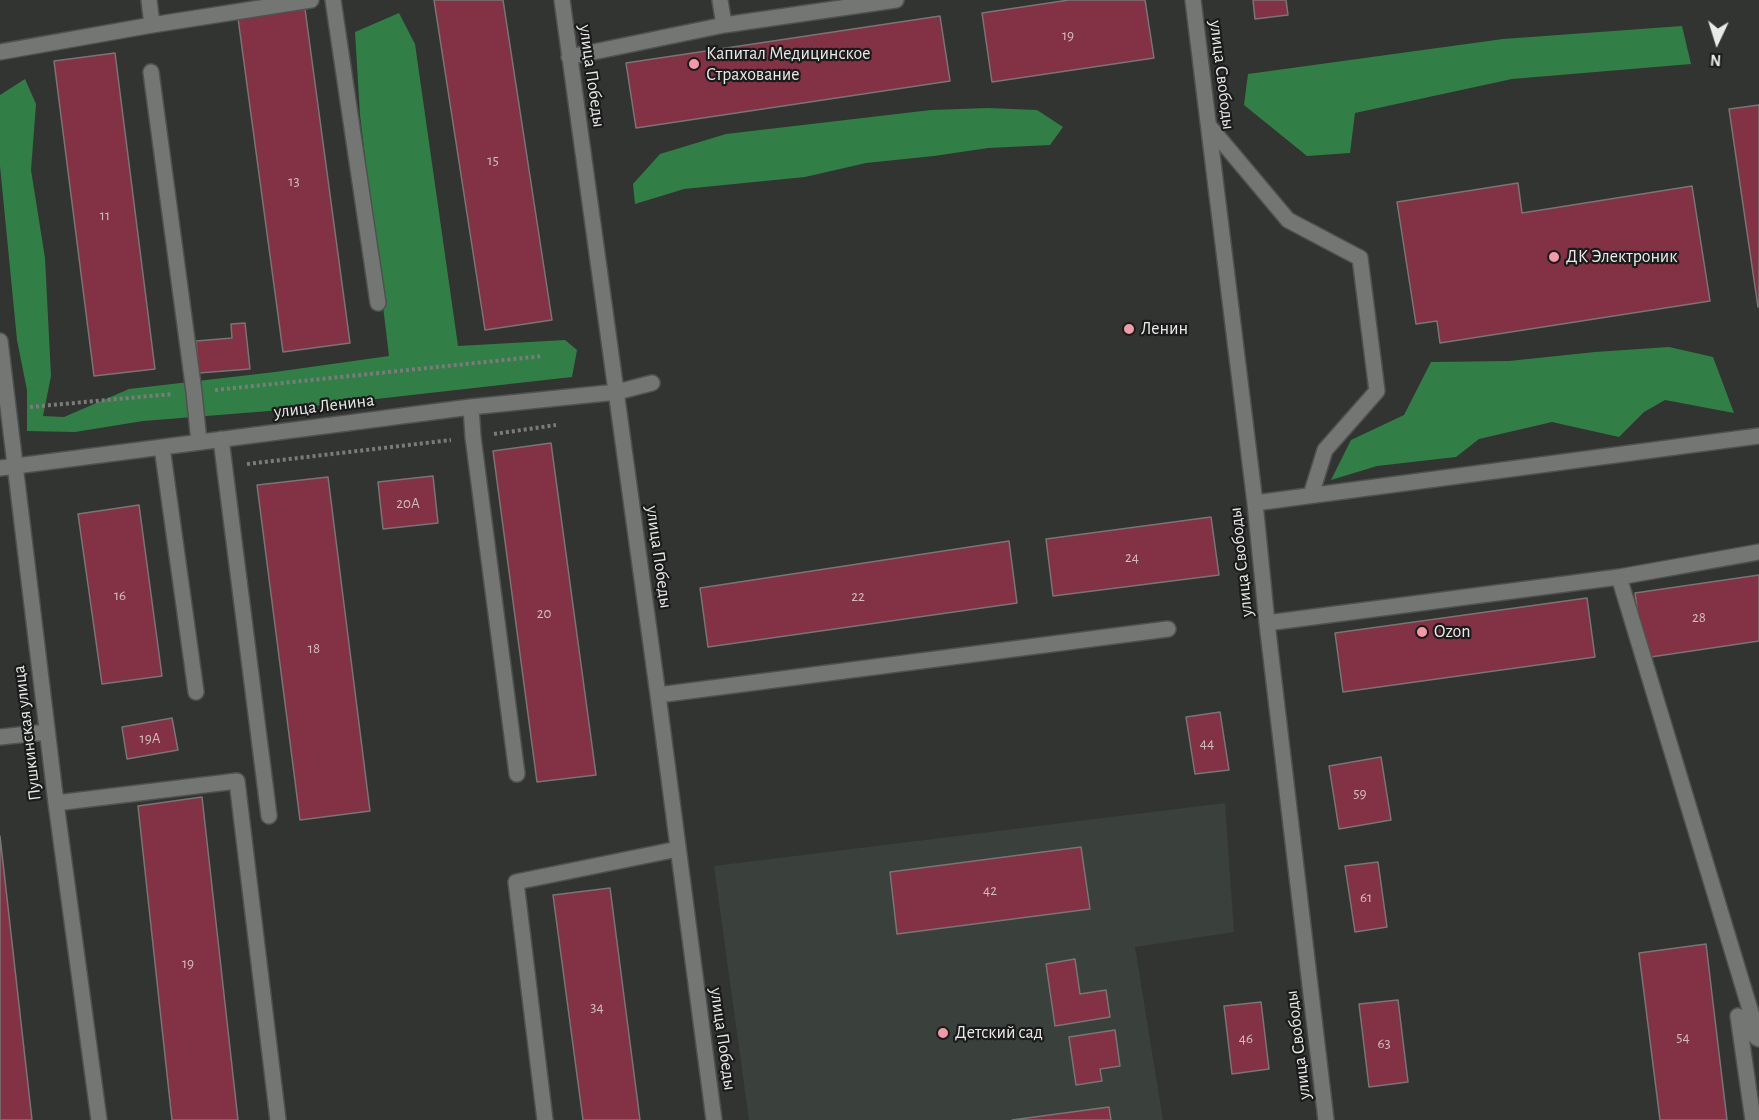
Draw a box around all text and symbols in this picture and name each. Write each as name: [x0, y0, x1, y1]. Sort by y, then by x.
north arrow: [1687, 12, 1747, 72]
street label: улица Свободы: [1205, 19, 1239, 131]
street label: улица Победы: [574, 23, 610, 129]
house number: 19: [1062, 26, 1074, 44]
place label: Капитал Медицинское Страхование: [706, 43, 870, 86]
text: N: [1710, 52, 1722, 68]
marker: Капитал Медицинское Страхование: [687, 57, 701, 71]
house number: 15: [487, 151, 499, 169]
house number: 13: [288, 172, 300, 190]
house number: 11: [100, 206, 110, 224]
place label: ДК Электроник: [1566, 246, 1677, 268]
marker: ДК Электроник: [1547, 250, 1561, 264]
place label: Ленин: [1141, 318, 1188, 340]
marker: Ленин: [1122, 322, 1136, 336]
street label: улица Ленина: [273, 389, 375, 423]
house number: 20А: [396, 494, 420, 512]
street label: улица Победы: [641, 504, 677, 610]
street label: улица Свободы: [1224, 506, 1258, 618]
house number: 24: [1125, 548, 1139, 566]
house number: 16: [114, 586, 126, 604]
house number: 22: [851, 587, 865, 605]
house number: 20: [537, 604, 551, 622]
house number: 28: [1692, 608, 1706, 626]
place label: Ozon: [1434, 621, 1471, 643]
marker: Ozon: [1415, 625, 1429, 639]
house number: 18: [308, 639, 320, 657]
street label: Пушкинская улица: [8, 664, 46, 802]
house number: 19А: [139, 729, 161, 747]
house number: 44: [1200, 734, 1214, 752]
house number: 59: [1353, 784, 1367, 802]
house number: 42: [983, 881, 997, 899]
house number: 61: [1360, 888, 1372, 906]
house number: 19: [182, 954, 194, 972]
street label: улица Победы: [705, 986, 741, 1092]
street label: улица Свободы: [1281, 989, 1315, 1101]
house number: 34: [590, 998, 604, 1016]
place label: Детский сад: [955, 1022, 1043, 1044]
marker: Детский сад: [936, 1026, 950, 1040]
house number: 54: [1676, 1028, 1690, 1046]
house number: 46: [1239, 1029, 1253, 1047]
house number: 63: [1377, 1034, 1391, 1052]

